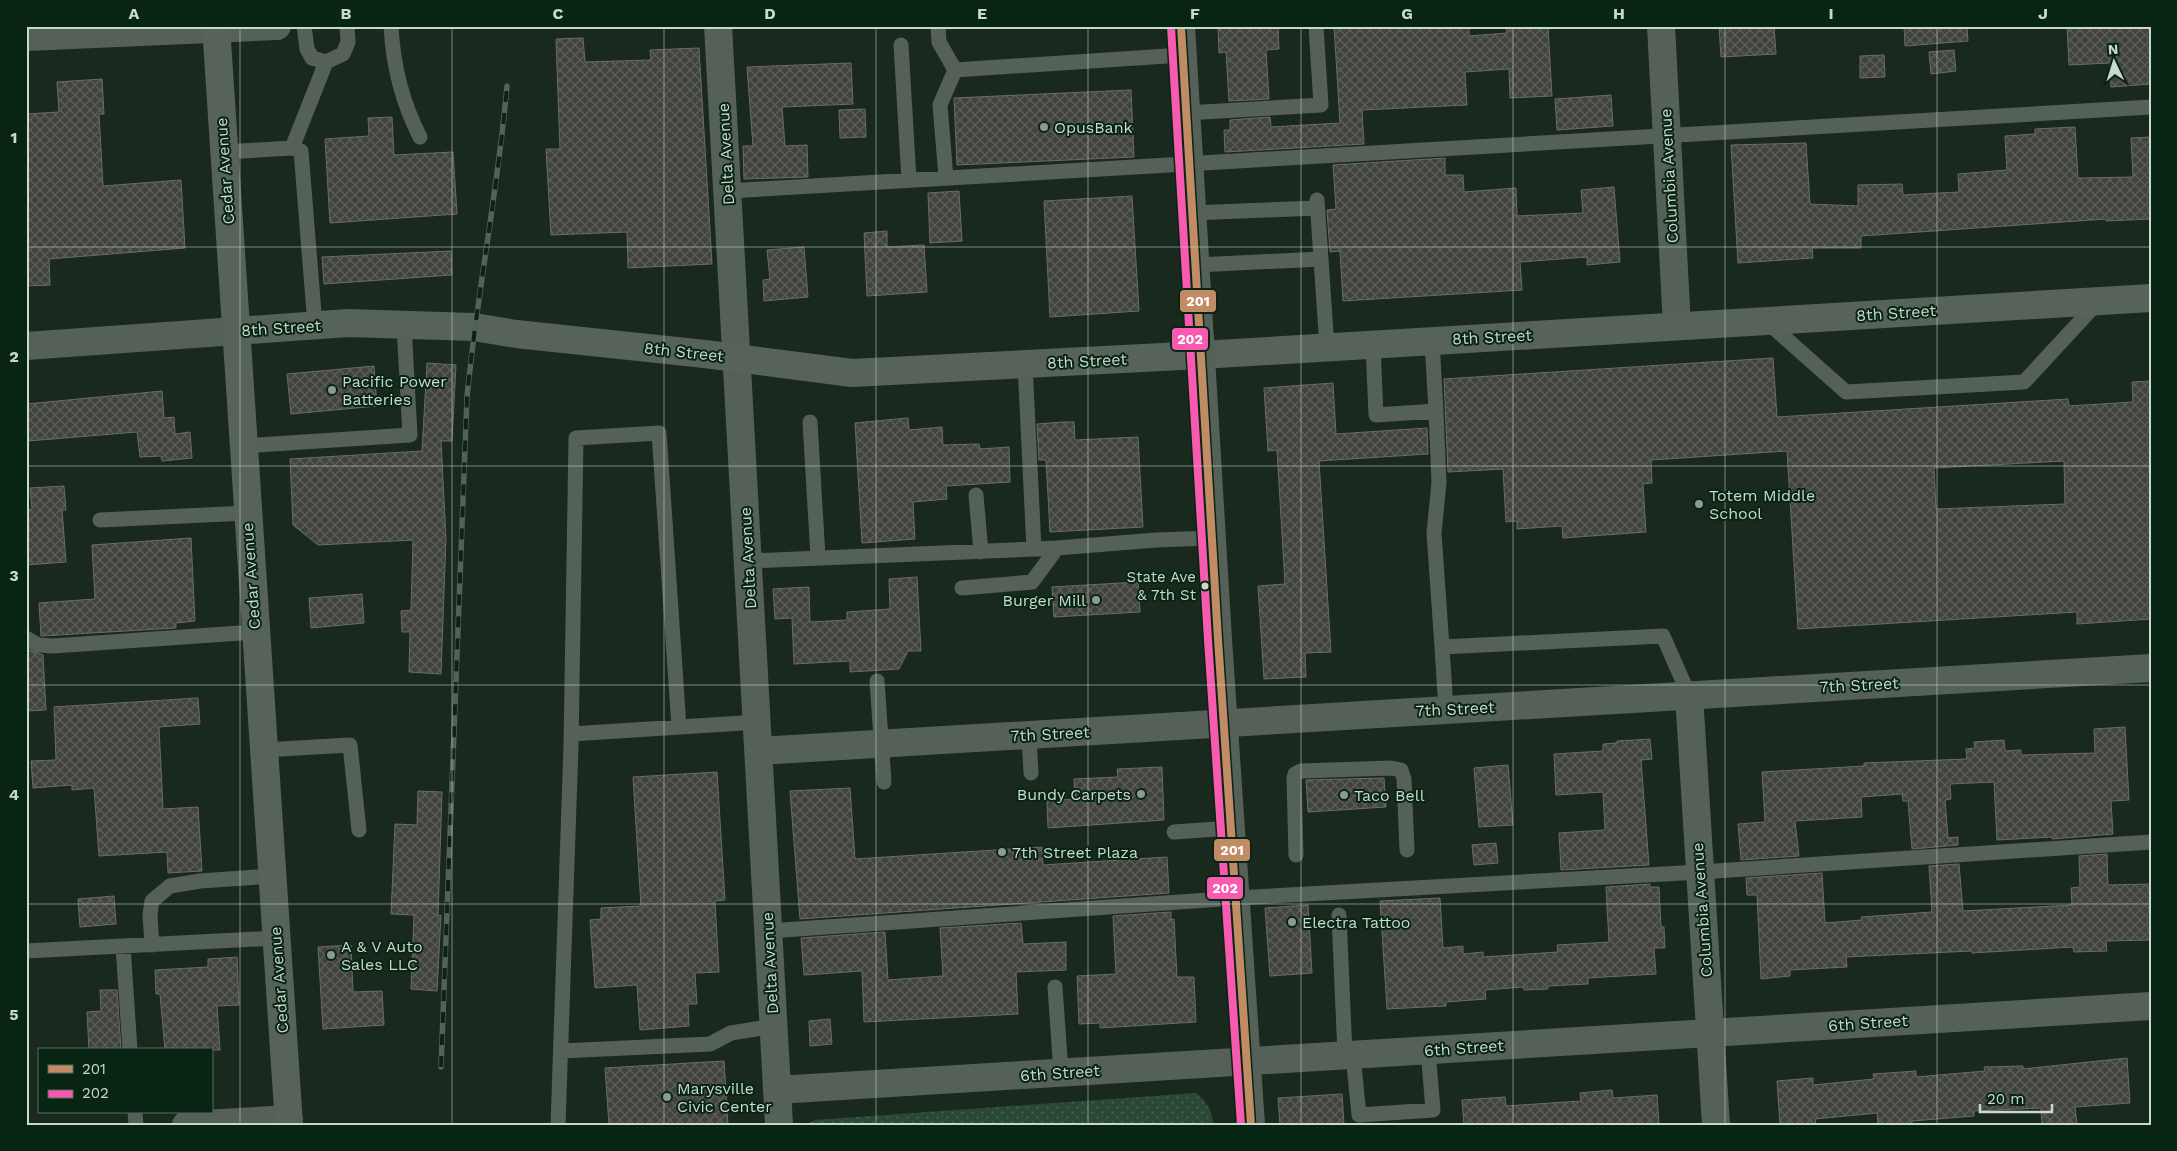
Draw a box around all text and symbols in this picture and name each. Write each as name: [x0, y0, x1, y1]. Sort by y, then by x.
text: A: [129, 4, 140, 23]
text: B: [341, 4, 352, 23]
text: C: [553, 4, 564, 23]
text: D: [764, 4, 776, 23]
text: E: [977, 4, 987, 23]
text: F: [1190, 4, 1200, 23]
text: G: [1401, 4, 1413, 23]
text: H: [1613, 4, 1625, 23]
text: I: [1828, 4, 1834, 23]
text: J: [2038, 4, 2048, 23]
north arrow: [2090, 38, 2140, 88]
text: N: [2107, 41, 2119, 57]
street label: Delta Avenue: [714, 102, 738, 206]
street label: Columbia Avenue: [1656, 108, 1682, 244]
street label: Cedar Avenue: [212, 117, 238, 225]
place label: OpusBank: [1054, 118, 1133, 137]
marker: OpusBank: [1038, 121, 1050, 133]
text: 1: [11, 128, 17, 147]
line badge: 201: [1179, 289, 1217, 313]
text: 201: [1186, 293, 1210, 309]
street label: 8th Street: [1855, 301, 1937, 325]
street label: 8th Street: [240, 316, 322, 340]
street label: 8th Street: [1452, 325, 1533, 349]
line badge: 202: [1171, 327, 1209, 351]
text: 202: [1177, 331, 1203, 347]
street label: 8th Street: [643, 338, 725, 366]
text: 2: [9, 347, 19, 366]
street label: 8th Street: [1047, 349, 1128, 373]
place label: Pacific Power Batteries: [342, 372, 447, 409]
marker: Pacific Power Batteries: [326, 384, 338, 396]
place label: Totem Middle School: [1709, 486, 1815, 523]
marker: Totem Middle School: [1693, 498, 1705, 510]
street label: Delta Avenue: [736, 506, 760, 610]
street label: Cedar Avenue: [238, 522, 264, 630]
text: 3: [9, 566, 19, 585]
place label: State Ave & 7th St: [1127, 568, 1197, 604]
marker: State Ave & 7th St: [1200, 581, 1210, 591]
place label: Burger Mill: [1002, 591, 1086, 610]
marker: Burger Mill: [1090, 594, 1102, 606]
street label: 7th Street: [1819, 673, 1899, 697]
street label: 7th Street: [1415, 697, 1495, 721]
street label: 7th Street: [1010, 722, 1090, 746]
text: 4: [9, 785, 19, 804]
place label: Bundy Carpets: [1017, 785, 1131, 804]
place label: Taco Bell: [1354, 786, 1425, 805]
marker: Bundy Carpets: [1135, 788, 1147, 800]
marker: Taco Bell: [1338, 789, 1350, 801]
line badge: 201: [1213, 838, 1251, 862]
text: 201: [1220, 842, 1244, 858]
street label: Columbia Avenue: [1688, 842, 1716, 978]
place label: 7th Street Plaza: [1012, 843, 1138, 862]
marker: 7th Street Plaza: [996, 846, 1008, 858]
line badge: 202: [1206, 876, 1244, 900]
text: 202: [1212, 880, 1238, 896]
street label: Delta Avenue: [758, 911, 782, 1015]
place label: Electra Tattoo: [1302, 913, 1410, 932]
marker: Electra Tattoo: [1286, 916, 1298, 928]
street label: Cedar Avenue: [266, 926, 292, 1034]
place label: A & V Auto Sales LLC: [341, 937, 423, 974]
marker: A & V Auto Sales LLC: [325, 949, 337, 961]
text: 5: [9, 1005, 19, 1024]
street label: 6th Street: [1827, 1011, 1909, 1035]
street label: 6th Street: [1423, 1036, 1505, 1060]
legend: [38, 1048, 212, 1114]
text: 201: [82, 1060, 106, 1078]
street label: 6th Street: [1019, 1061, 1101, 1085]
place label: Marysville Civic Center: [677, 1079, 772, 1116]
scale bar: [1980, 1081, 2052, 1113]
text: 202: [82, 1084, 109, 1102]
text: 20 m: [1987, 1090, 2025, 1108]
marker: Marysville Civic Center: [661, 1091, 673, 1103]

